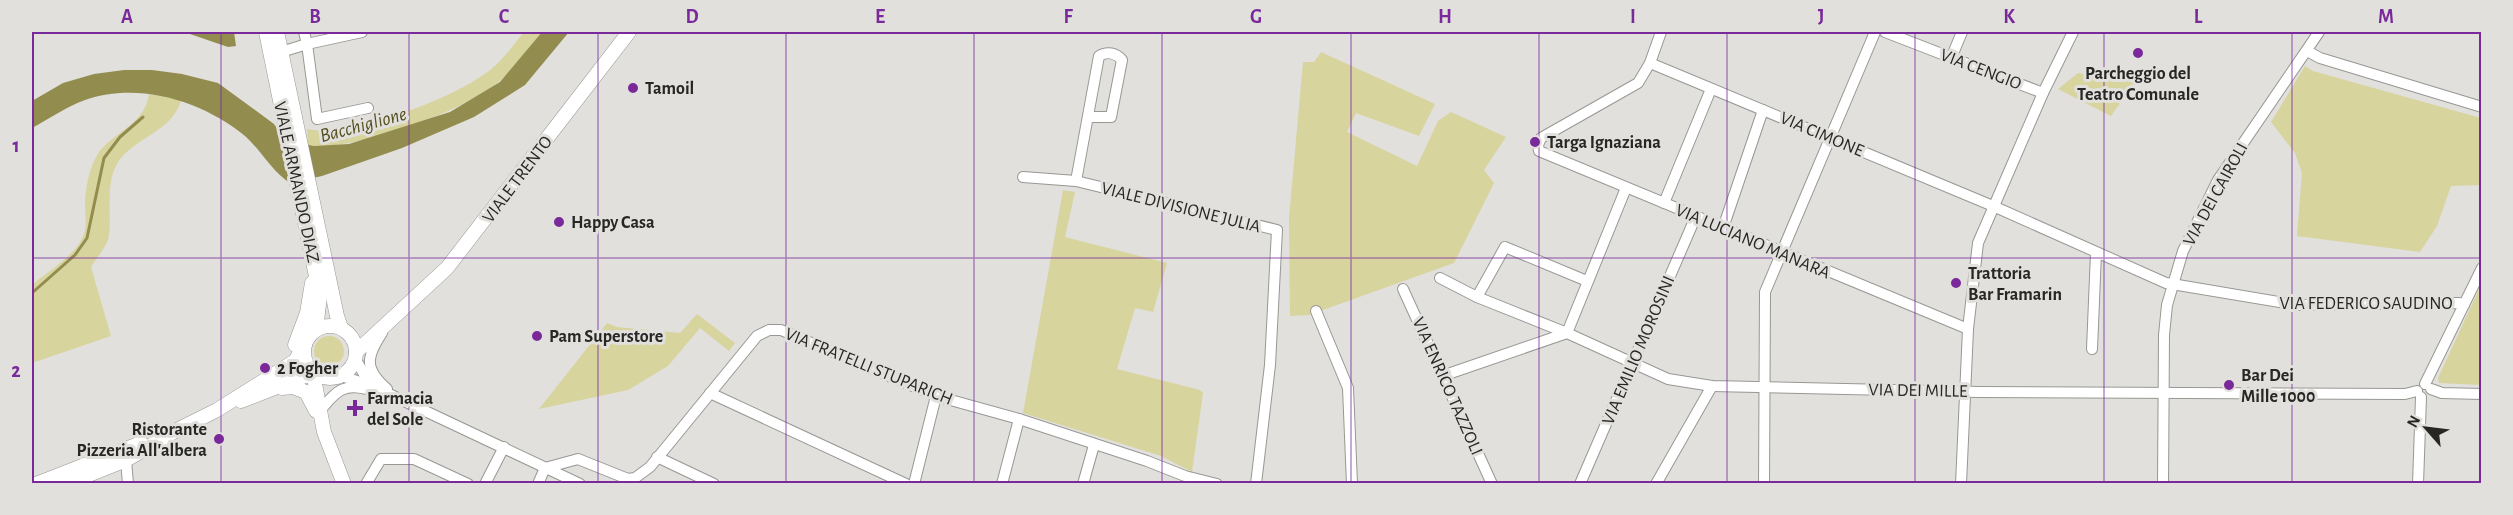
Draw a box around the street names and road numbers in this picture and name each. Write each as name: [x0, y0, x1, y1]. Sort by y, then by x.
street label: VIA CENGIO: [1938, 46, 2024, 94]
street label: VIALE ARMANDO DIAZ: [270, 100, 322, 264]
street label: VIA CIMONE: [1777, 109, 1866, 161]
street label: VIALE TRENTO: [479, 133, 556, 226]
street label: VIA DEI CAIROLI: [2180, 140, 2252, 249]
street label: VIALE DIVISIONE JULIA: [1099, 179, 1263, 237]
street label: VIA LUCIANO MANARA: [1673, 201, 1833, 283]
street label: VIA EMILIO MOROSINI: [1599, 273, 1678, 427]
street label: VIA FEDERICO SAUDINO: [2279, 295, 2453, 313]
street label: VIA ENRICO TAZZOLI: [1409, 315, 1486, 458]
street label: VIA FRATELLI STUPARICH: [782, 325, 955, 409]
street label: VIA DEI MILLE: [1868, 381, 1968, 401]

